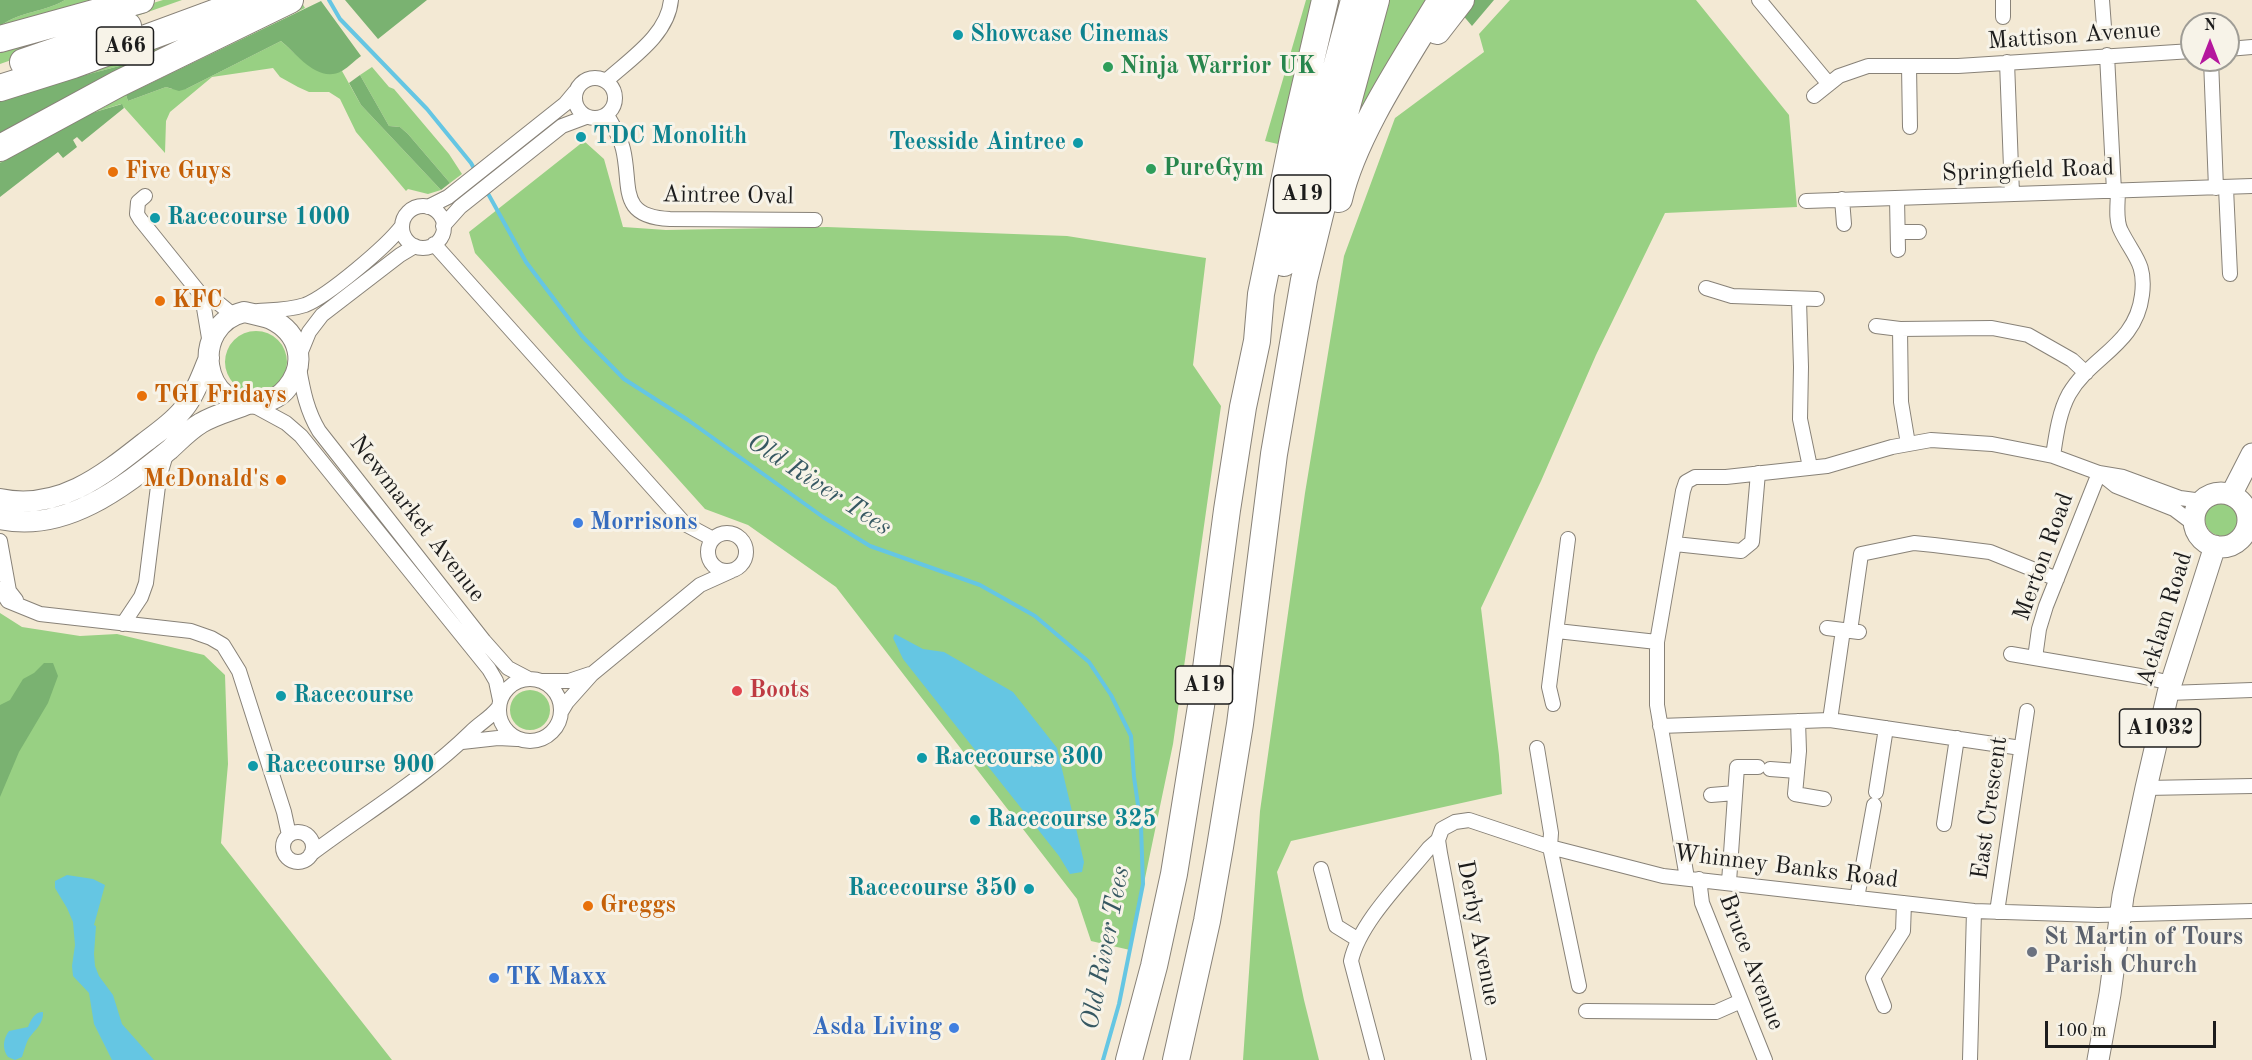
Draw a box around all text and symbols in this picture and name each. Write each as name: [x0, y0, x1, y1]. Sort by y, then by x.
north arrow: [2180, 12, 2240, 72]
street label: Mattison Avenue: [1986, 16, 2162, 56]
text: N: [2204, 18, 2216, 34]
place label: Showcase Cinemas: [970, 21, 1168, 49]
road number: A66: [96, 27, 154, 65]
marker: Showcase Cinemas: [951, 28, 965, 42]
place label: Ninja Warrior UK: [1120, 53, 1316, 81]
marker: Ninja Warrior UK: [1101, 60, 1115, 74]
place label: TDC Monolith: [593, 123, 747, 151]
place label: Teesside Aintree: [889, 129, 1066, 157]
marker: TDC Monolith: [574, 130, 588, 144]
marker: Teesside Aintree: [1071, 136, 1085, 150]
street label: Springfield Road: [1941, 154, 2115, 188]
place label: PureGym: [1163, 155, 1264, 183]
place label: Five Guys: [125, 158, 231, 186]
marker: PureGym: [1144, 162, 1158, 176]
marker: Five Guys: [106, 165, 120, 179]
road number: A19: [1274, 175, 1330, 213]
street label: Aintree Oval: [662, 180, 794, 212]
place label: Racecourse 1000: [167, 204, 350, 232]
marker: Racecourse 1000: [148, 211, 162, 225]
place label: KFC: [172, 287, 222, 315]
marker: KFC: [153, 294, 167, 308]
place label: TGI Fridays: [154, 382, 287, 410]
marker: TGI Fridays: [135, 389, 149, 403]
water label: Old River Tees: [741, 427, 897, 543]
street label: Newmarket Avenue: [343, 430, 491, 608]
place label: McDonald's: [144, 466, 269, 494]
marker: McDonald's: [274, 473, 288, 487]
street label: Merton Road: [2007, 489, 2081, 625]
place label: Morrisons: [590, 509, 697, 537]
marker: Morrisons: [571, 516, 585, 530]
street label: Acklam Road: [2131, 548, 2199, 690]
road number: A19: [1176, 666, 1232, 704]
place label: Boots: [749, 677, 809, 705]
place label: Racecourse: [293, 682, 414, 710]
marker: Boots: [730, 684, 744, 698]
marker: Racecourse: [274, 689, 288, 703]
road number: A1032: [2120, 709, 2200, 747]
street label: East Crescent: [1966, 735, 2014, 881]
place label: Racecourse 300: [934, 744, 1103, 772]
marker: Racecourse 300: [915, 751, 929, 765]
place label: Racecourse 900: [265, 752, 434, 780]
marker: Racecourse 900: [246, 759, 260, 773]
place label: Racecourse 325: [987, 806, 1156, 834]
marker: Racecourse 325: [968, 813, 982, 827]
street label: Whinney Banks Road: [1672, 839, 1900, 895]
street label: Derby Avenue: [1450, 858, 1506, 1008]
water label: Old River Tees: [1075, 864, 1137, 1032]
place label: Racecourse 350: [848, 875, 1017, 903]
marker: Racecourse 350: [1022, 882, 1036, 896]
street label: Bruce Avenue: [1712, 890, 1790, 1034]
place label: Greggs: [600, 892, 676, 920]
marker: Greggs: [581, 899, 595, 913]
place label: St Martin of Tours Parish Church: [2044, 924, 2243, 980]
marker: St Martin of Tours Parish Church: [2025, 945, 2039, 959]
place label: TK Maxx: [506, 964, 607, 992]
marker: TK Maxx: [487, 971, 501, 985]
scale bar: [2048, 1009, 2219, 1047]
place label: Asda Living: [812, 1014, 942, 1042]
marker: Asda Living: [947, 1021, 961, 1035]
text: 100 m: [2056, 1022, 2107, 1040]

